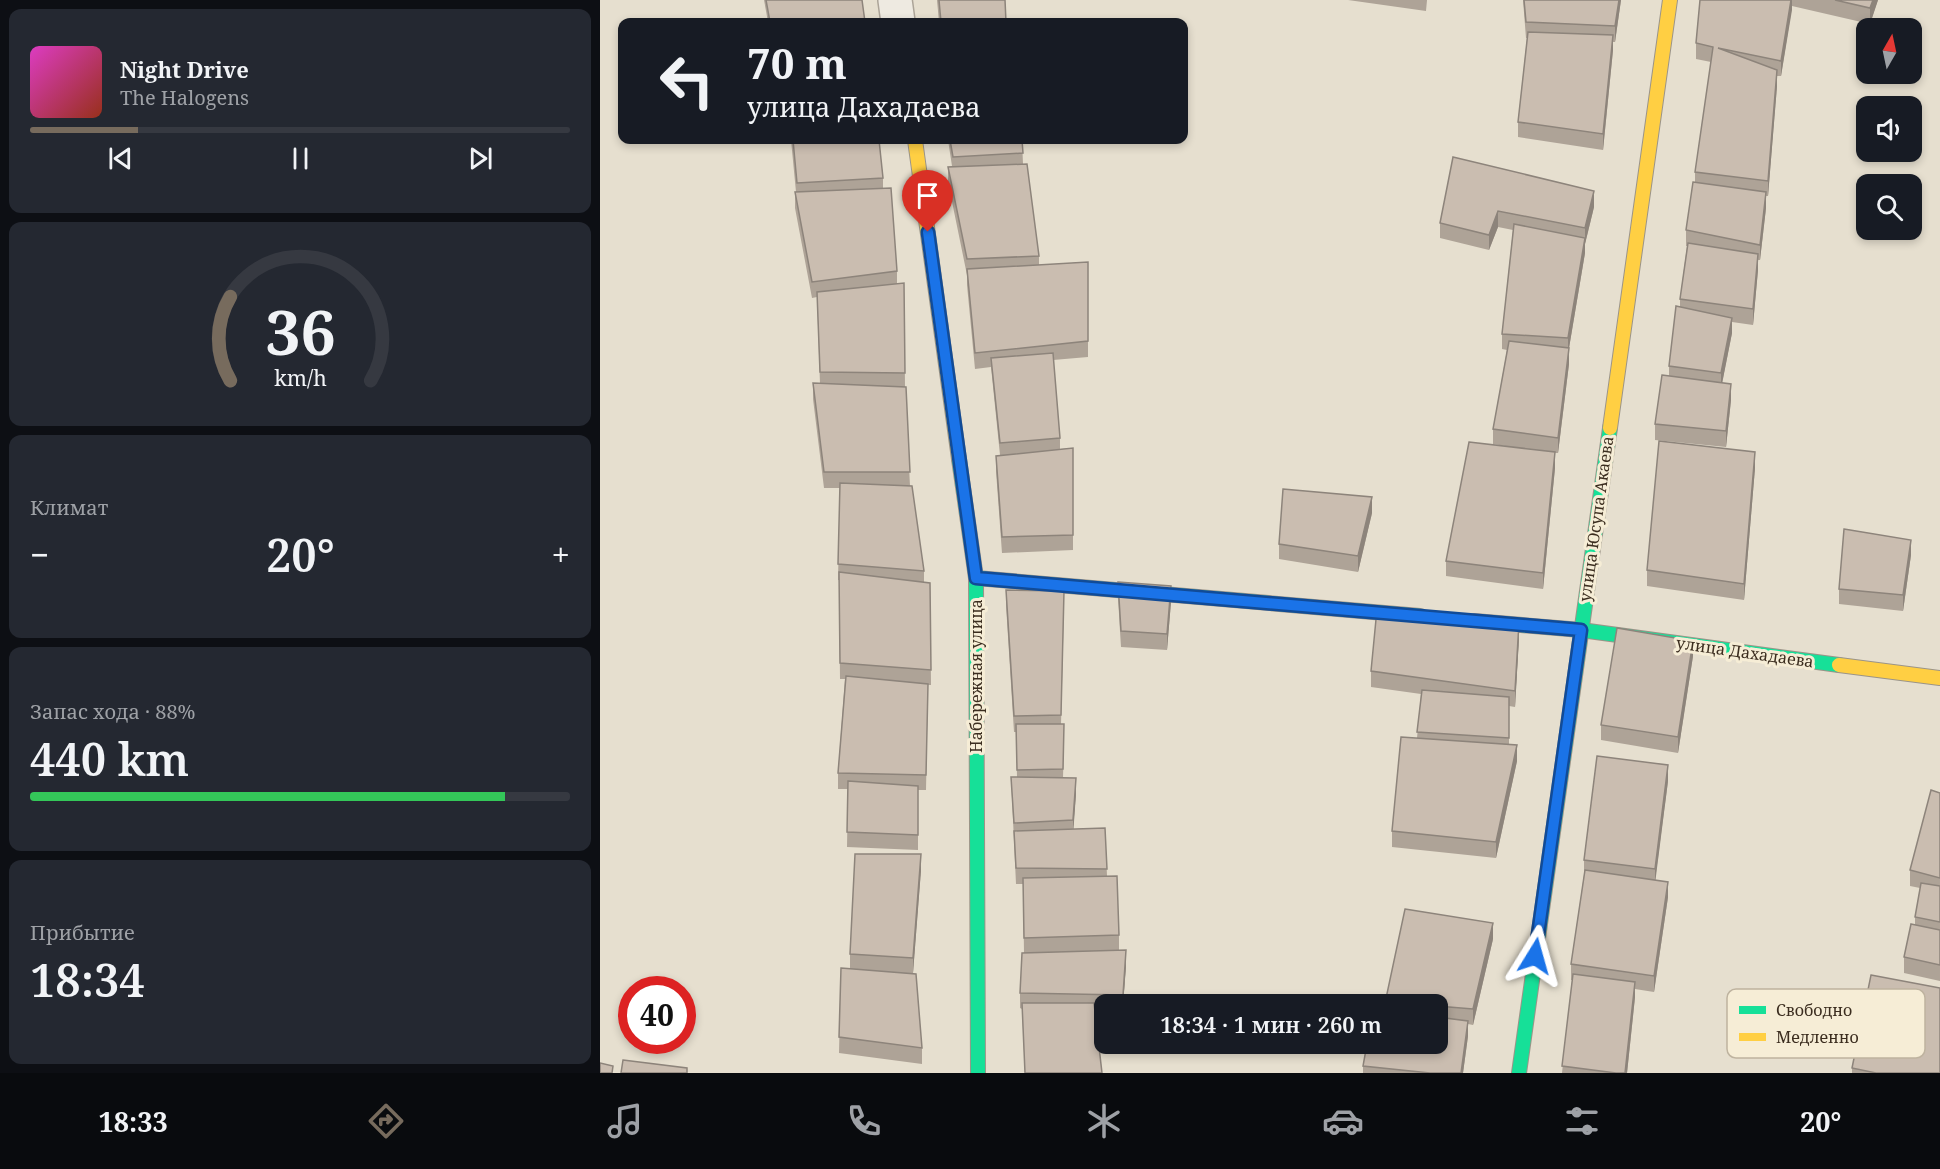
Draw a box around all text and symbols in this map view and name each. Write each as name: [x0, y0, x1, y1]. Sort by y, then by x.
north arrow: [1856, 18, 1922, 84]
map controls: [1856, 18, 1922, 240]
text: 70 m: [747, 34, 847, 91]
icon: left: [648, 42, 726, 120]
text: Night Drive: [120, 54, 249, 84]
text: The Halogens: [120, 84, 249, 111]
text: улица Дахадаева: [747, 88, 981, 125]
button: sound: [1856, 96, 1922, 162]
icon: previous: [104, 142, 137, 175]
icon: pause: [284, 142, 317, 175]
icon: next: [464, 142, 497, 175]
pin: [902, 170, 953, 232]
button: search: [1856, 174, 1922, 240]
icon: arrive: [911, 179, 944, 212]
text: 36: [265, 288, 335, 373]
text: km/h: [274, 363, 327, 392]
street label: улица Юсупа Акаева: [1573, 435, 1619, 603]
text: Климат: [30, 494, 108, 521]
text: 20°: [266, 524, 335, 585]
text: −: [30, 532, 49, 577]
text: +: [552, 532, 570, 577]
street label: Набережная улица: [965, 599, 987, 753]
street label: улица Дахадаева: [1675, 631, 1815, 673]
text: Запас хода · 88%: [30, 698, 195, 725]
text: 440 km: [30, 728, 189, 789]
text: Прибытие: [30, 919, 135, 946]
position arrow: [1503, 924, 1567, 988]
text: 18:34: [30, 949, 145, 1010]
speed limit sign: 40: [618, 976, 696, 1054]
legend: [1727, 989, 1925, 1058]
text: Свободно: [1776, 999, 1852, 1021]
text: 18:34 · 1 мин · 260 m: [1160, 1009, 1382, 1039]
text: Медленно: [1776, 1026, 1859, 1048]
icon: directions: [365, 1100, 407, 1142]
icon: music: [604, 1100, 646, 1142]
icon: phone: [843, 1100, 885, 1142]
icon: climate: [1083, 1100, 1125, 1142]
icon: car: [1322, 1100, 1364, 1142]
icon: filters: [1561, 1100, 1603, 1142]
text: 18:33: [99, 1103, 168, 1140]
text: 20°: [1800, 1103, 1841, 1140]

